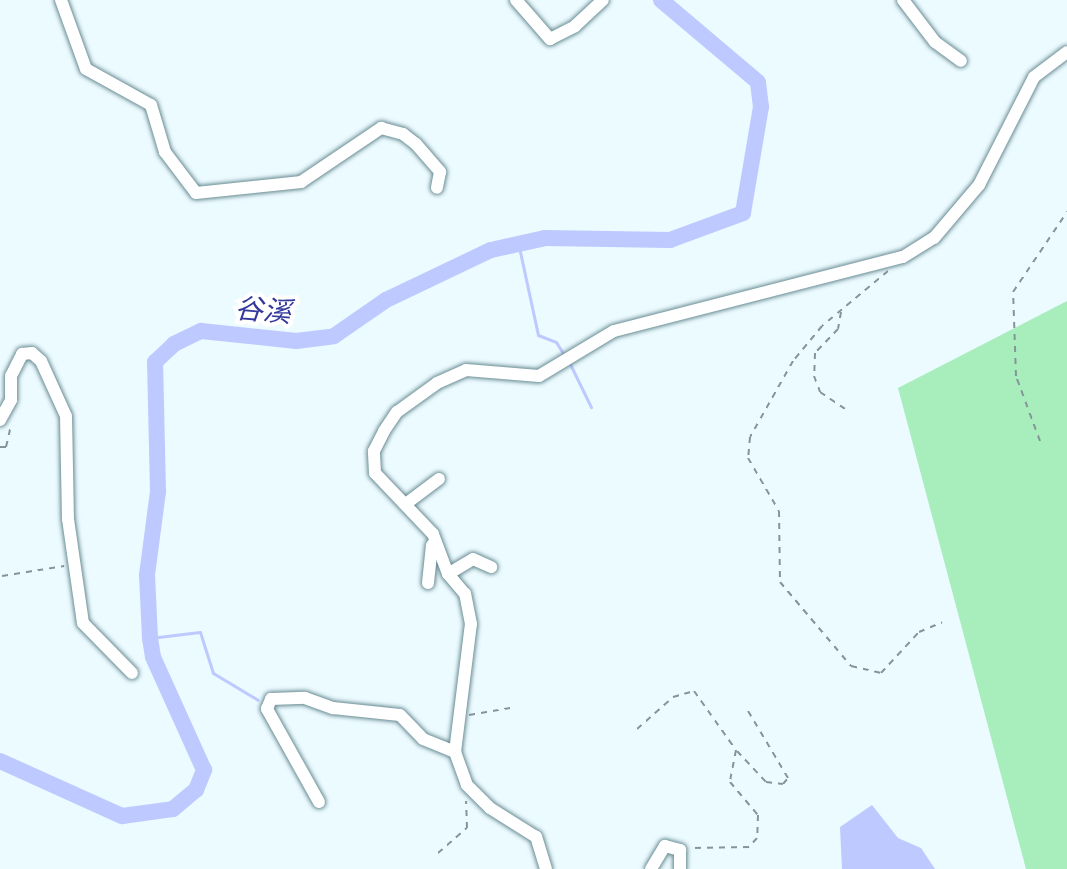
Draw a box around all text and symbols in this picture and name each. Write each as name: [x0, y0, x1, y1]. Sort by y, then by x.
water label: 谷溪: [234, 292, 292, 330]

